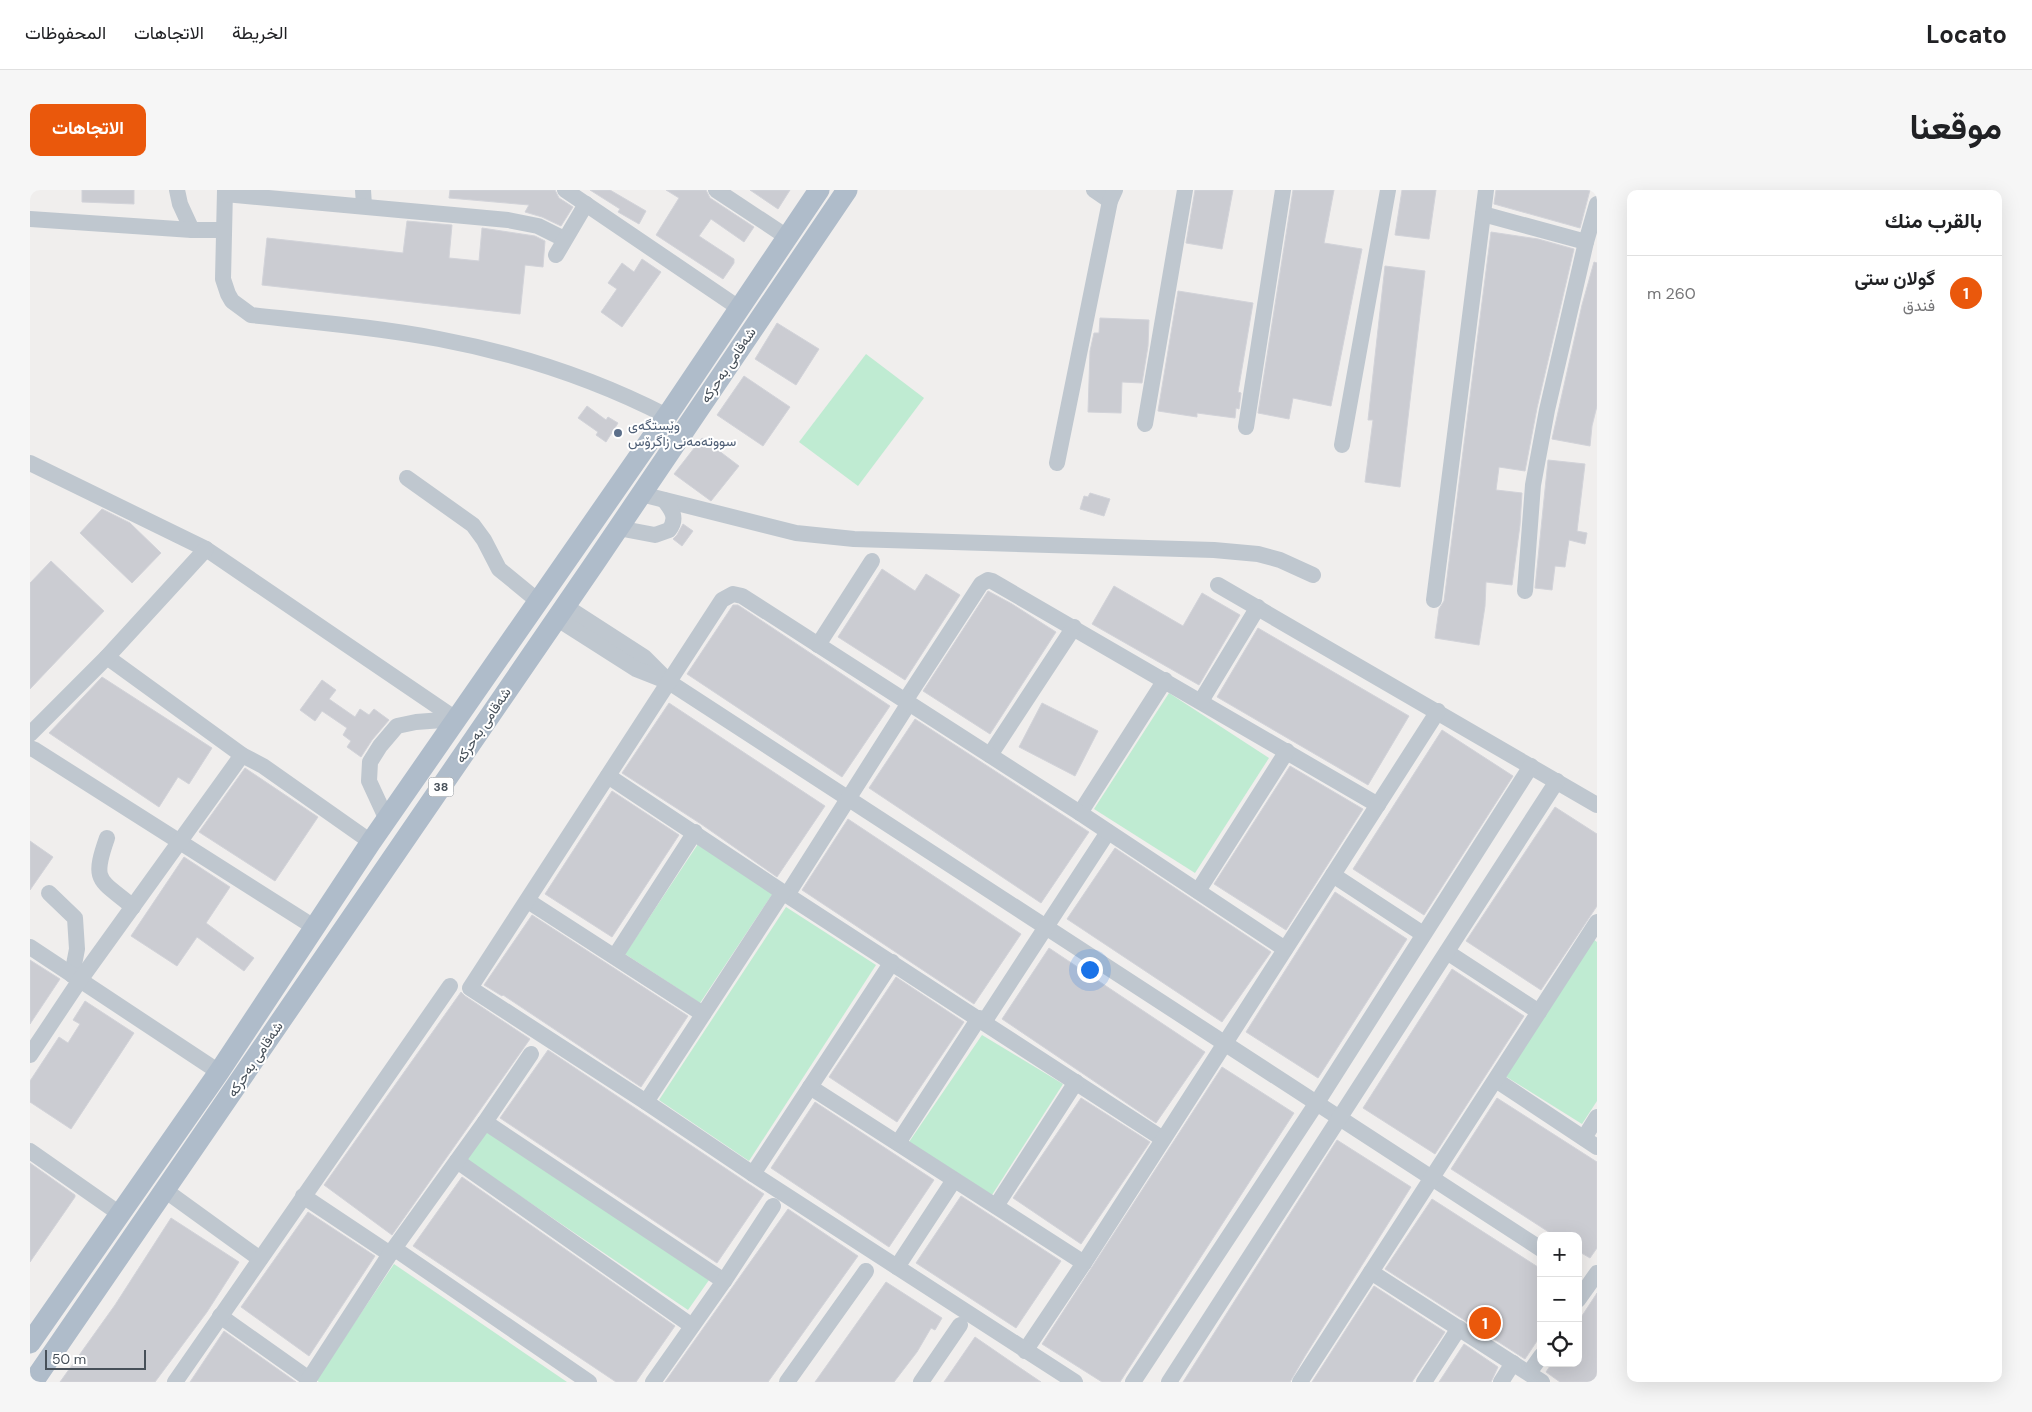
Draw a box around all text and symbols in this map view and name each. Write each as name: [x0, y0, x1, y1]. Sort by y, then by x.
text: Locato: [1926, 19, 2007, 50]
text: المحفوظات: [25, 21, 106, 45]
text: الاتجاهات: [134, 21, 204, 45]
text: الخريطة: [232, 21, 288, 45]
button: الاتجاهات: [30, 104, 146, 156]
text: موقعنا: [1909, 104, 2002, 150]
text: بالقرب منك: [1885, 207, 1982, 235]
text: گولان ستی: [1854, 266, 1935, 291]
text: 260 m: [1647, 283, 1696, 304]
text: 1: [1963, 283, 1969, 304]
text: فندق: [1903, 295, 1935, 316]
street label: شەقامی بەحرکە: [696, 324, 760, 406]
place label: وێستگەی سووتەمەنی زاگرۆس: [628, 416, 736, 450]
marker: وێستگەی سووتەمەنی زاگرۆس: [612, 427, 624, 439]
street label: شەقامی بەحرکە: [451, 684, 515, 766]
road number: 38: [428, 778, 454, 796]
your location: [1077, 957, 1103, 983]
street label: شەقامی بەحرکە: [223, 1018, 287, 1100]
map controls: [1537, 1232, 1582, 1367]
button: +: [1537, 1232, 1582, 1277]
button: −: [1537, 1277, 1582, 1322]
pin: 1: [1469, 1304, 1501, 1342]
button: locate: [1537, 1322, 1582, 1367]
scale bar: [45, 1347, 146, 1370]
text: 50 m: [52, 1350, 86, 1368]

